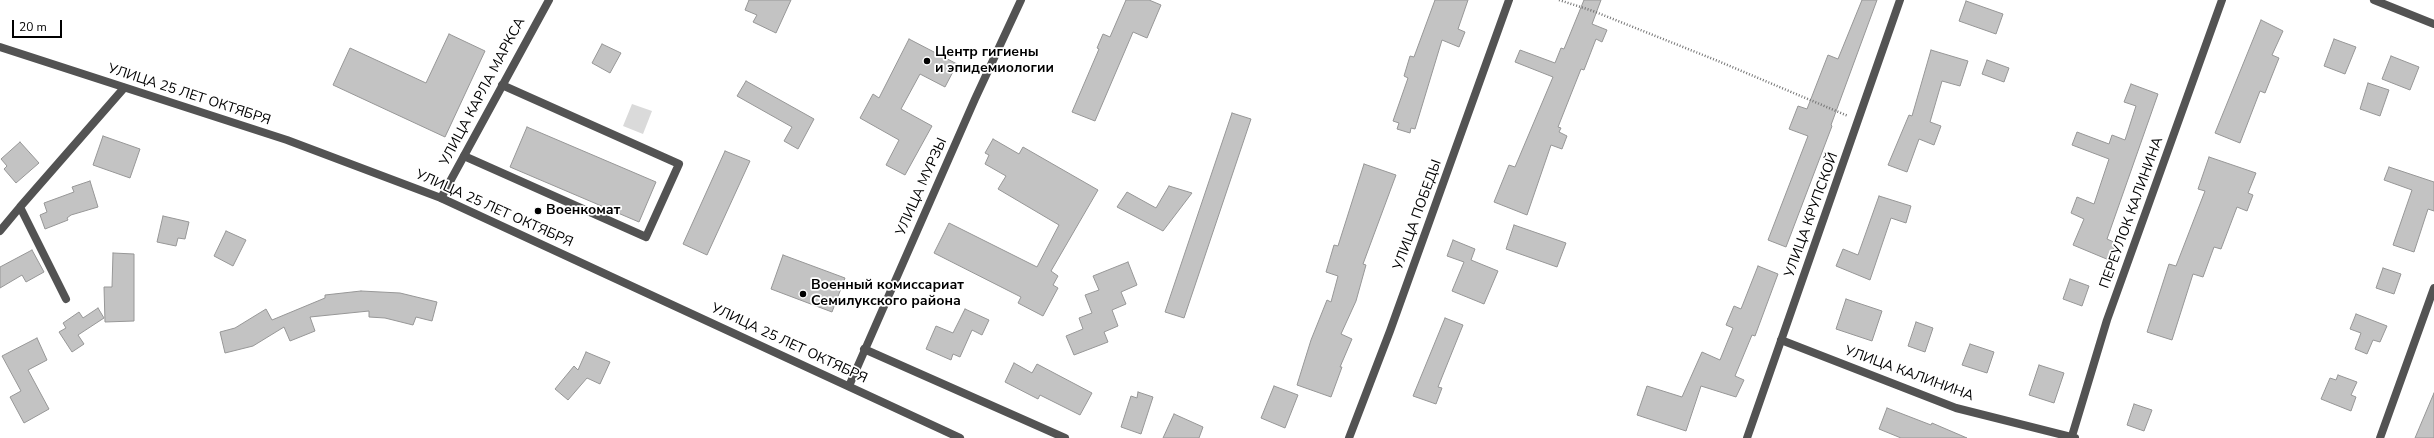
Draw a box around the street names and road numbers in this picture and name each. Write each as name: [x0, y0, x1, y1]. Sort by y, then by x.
street label: УЛИЦА КАРЛА МАРКСА: [437, 15, 529, 169]
street label: УЛИЦА 25 ЛЕТ ОКТЯБРЯ: [105, 61, 273, 129]
street label: УЛИЦА МУРЗЫ: [893, 135, 951, 239]
street label: ПЕРЕУЛОК КАЛИНИНА: [2097, 135, 2167, 291]
street label: УЛИЦА КРУПСКОЙ: [1782, 150, 1842, 280]
street label: УЛИЦА ПОБЕДЫ: [1390, 158, 1446, 272]
street label: УЛИЦА 25 ЛЕТ ОКТЯБРЯ: [413, 167, 575, 251]
street label: УЛИЦА 25 ЛЕТ ОКТЯБРЯ: [708, 300, 870, 388]
street label: УЛИЦА КАЛИНИНА: [1842, 343, 1976, 405]

